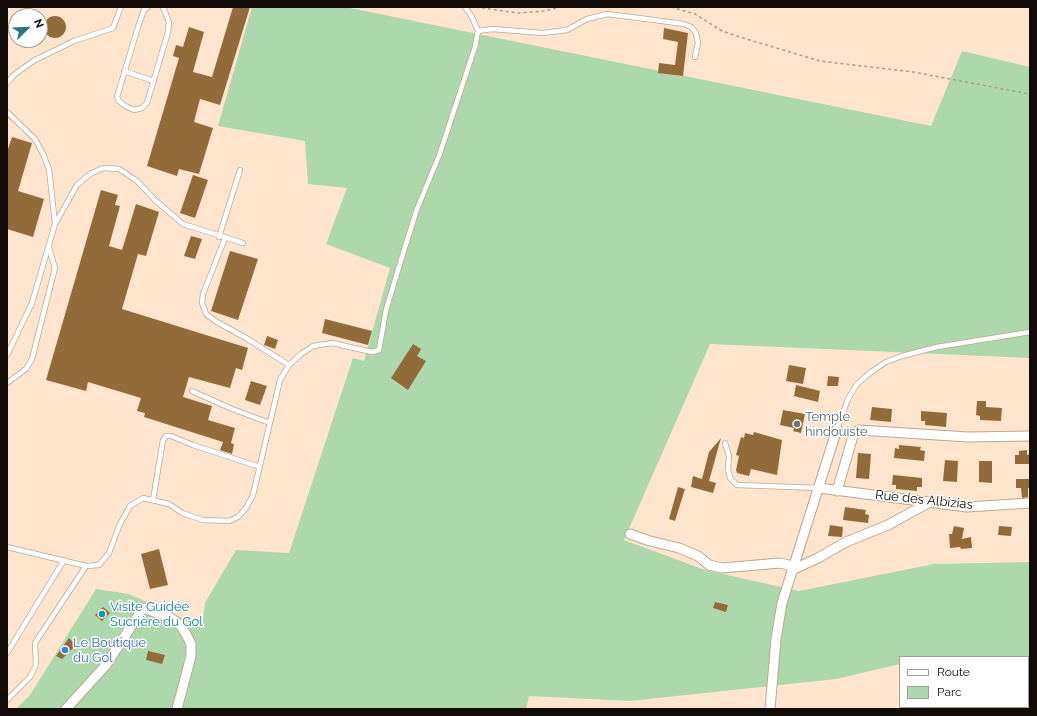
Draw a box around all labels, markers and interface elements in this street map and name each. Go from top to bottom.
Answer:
north arrow [8,8,48,48]
text: N [31,17,46,30]
place label: Temple hindouiste [805,409,868,440]
marker: Temple hindouiste [792,419,802,429]
street label: Rue des Albizias [874,487,974,513]
place label: Visite Guidée Sucrière du Gol [110,599,203,630]
marker: Visite Guidée Sucrière du Gol [97,609,107,619]
place label: Le Boutique du Gol [73,635,146,666]
marker: Le Boutique du Gol [60,645,70,655]
legend [899,656,1029,708]
text: Route [937,665,970,679]
text: Parc [937,685,962,699]

